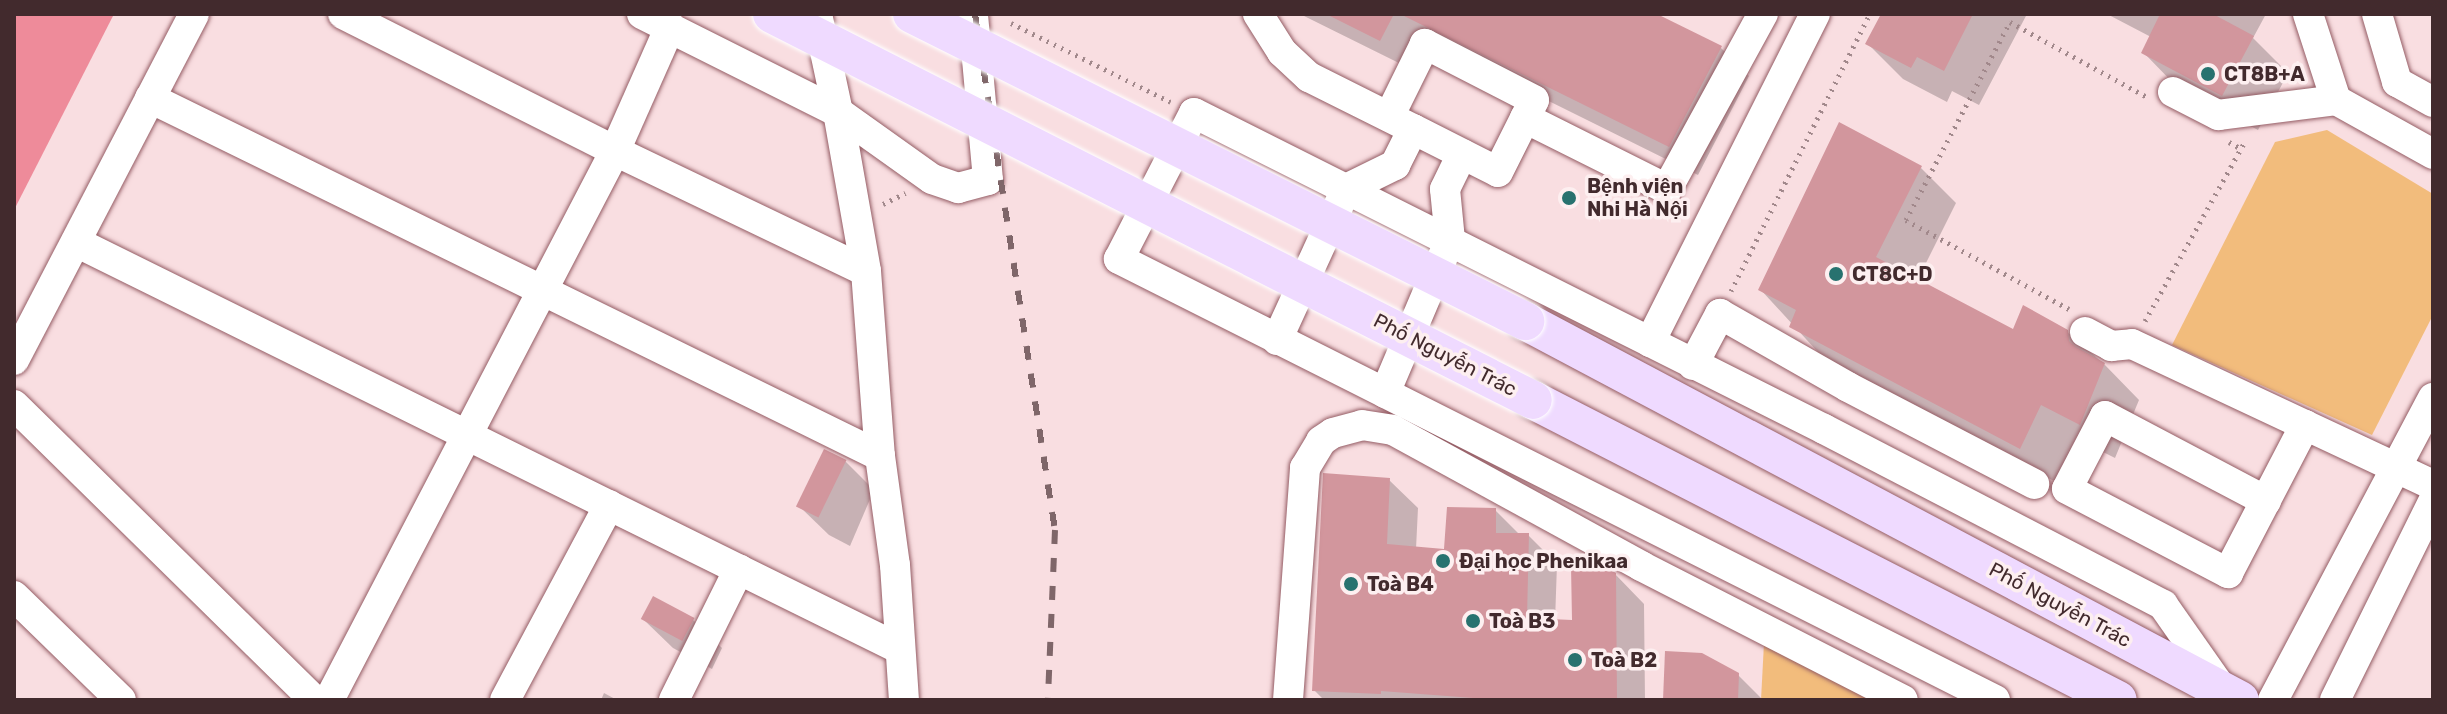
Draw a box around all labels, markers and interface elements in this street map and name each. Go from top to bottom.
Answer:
place label: CT8B+A [2224,62,2305,86]
marker: CT8B+A [2199,65,2217,83]
place label: Bệnh viện Nhi Hà Nội [1587,174,1688,221]
marker: Bệnh viện Nhi Hà Nội [1558,187,1580,209]
place label: CT8C+D [1852,262,1933,286]
marker: CT8C+D [1827,265,1845,283]
street label: Phố Nguyễn Trác [1369,309,1521,401]
place label: Đại học Phenikaa [1459,549,1628,573]
marker: Đại học Phenikaa [1434,552,1452,570]
street label: Phố Nguyễn Trác [1985,557,2135,653]
place label: Toà B4 [1367,572,1434,596]
marker: Toà B4 [1342,575,1360,593]
place label: Toà B3 [1489,609,1555,633]
marker: Toà B3 [1464,612,1482,630]
place label: Toà B2 [1591,648,1657,672]
marker: Toà B2 [1566,651,1584,669]

